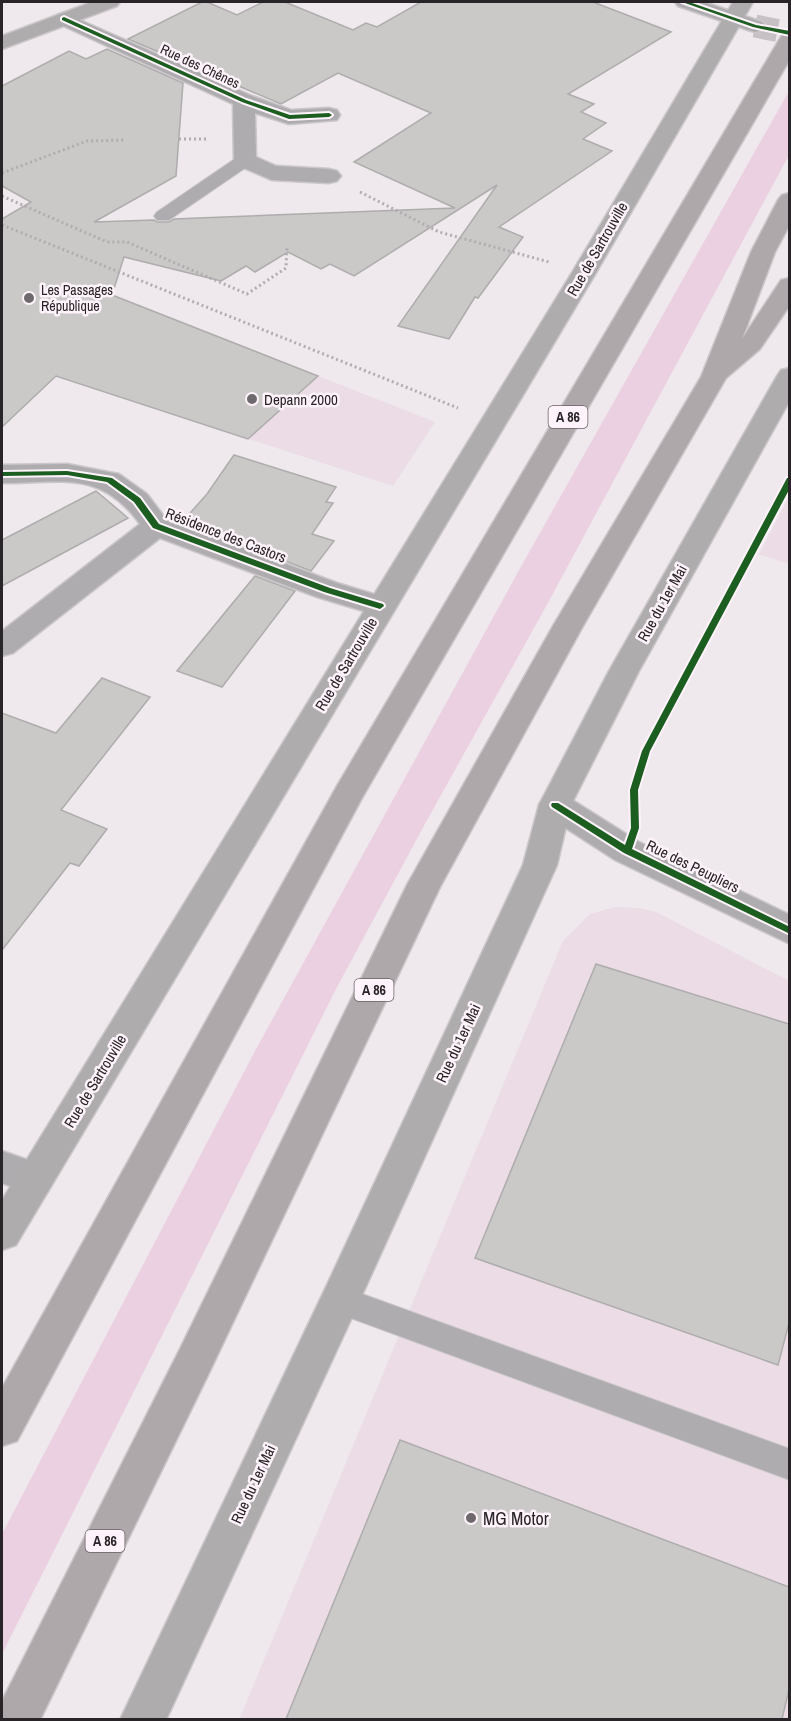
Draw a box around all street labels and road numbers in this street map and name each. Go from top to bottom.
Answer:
street label: Rue des Chênes [157,40,243,92]
street label: Rue de Sartrouville [562,198,632,300]
road number: A 86 [548,406,588,428]
street label: Résidence des Castors [163,502,289,568]
street label: Rue du 1er Mai [632,561,692,645]
street label: Rue de Sartrouville [310,613,382,715]
street label: Rue des Peupliers [643,834,743,898]
road number: A 86 [354,979,394,1001]
street label: Rue du 1er Mai [431,1000,485,1086]
street label: Rue de Sartrouville [59,1030,131,1132]
street label: Rue du 1er Mai [226,1441,280,1527]
road number: A 86 [86,1530,124,1552]

